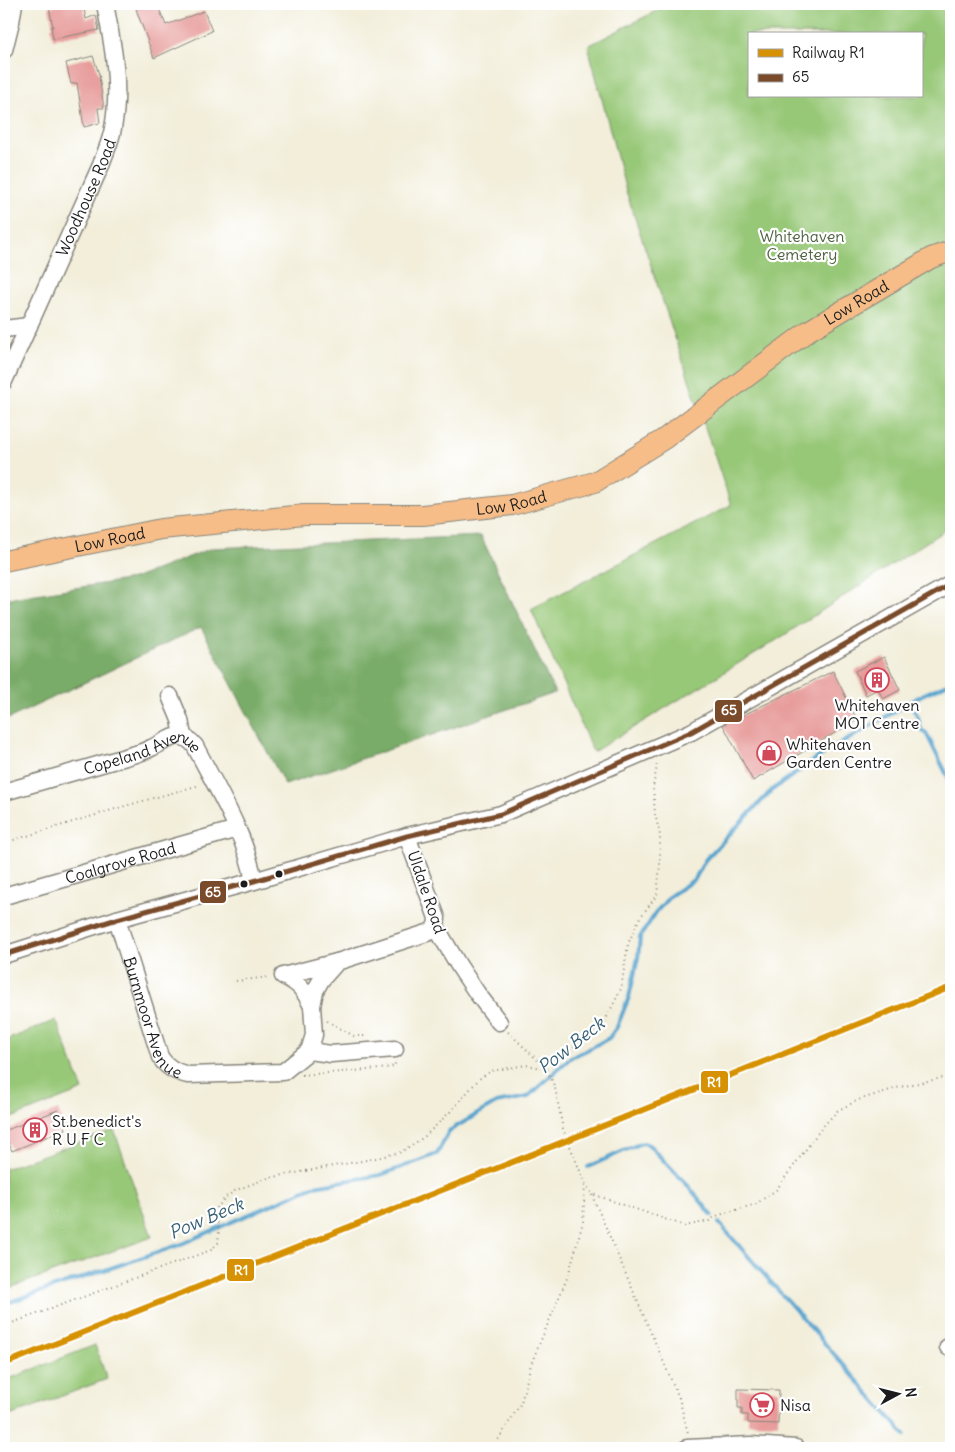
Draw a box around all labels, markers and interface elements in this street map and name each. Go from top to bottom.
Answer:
legend [748,32,922,98]
text: Railway R1 [792,43,865,62]
text: 65 [792,67,809,86]
street label: Woodhouse Road [51,136,120,259]
park label: Whitehaven Cemetery [759,226,845,264]
street label: Low Road [820,276,892,329]
street label: Low Road [475,486,549,519]
street label: Low Road [73,522,147,556]
building icon: Whitehaven MOT Centre [864,667,890,693]
place label: Whitehaven MOT Centre [834,695,920,733]
line badge: 65 [714,699,743,723]
text: 65 [721,701,737,719]
street label: Copeland Avenue [81,726,206,779]
place label: Whitehaven Garden Centre [786,734,892,772]
shop icon: Whitehaven Garden Centre [756,740,782,766]
street label: Coalgrove Road [63,837,178,888]
street label: Uldale Road [403,848,451,936]
unlabelled marker [274,869,284,879]
unlabelled marker [239,879,249,889]
line badge: 65 [199,880,227,904]
text: 65 [205,883,221,901]
street label: Burnmoor Avenue [119,954,185,1082]
water label: Pow Beck [533,1011,611,1078]
line badge: R1 [700,1070,729,1094]
text: R1 [707,1073,721,1091]
place label: St.benedict's R U F C [52,1111,142,1149]
building icon: St.benedict's R U F C [22,1117,48,1143]
water label: Pow Beck [165,1191,248,1244]
line badge: R1 [226,1258,255,1282]
text: R1 [234,1261,248,1279]
north arrow [872,1370,922,1420]
text: N [901,1387,920,1398]
supermarket icon: Nisa [749,1392,775,1418]
place label: Nisa [780,1395,811,1415]

